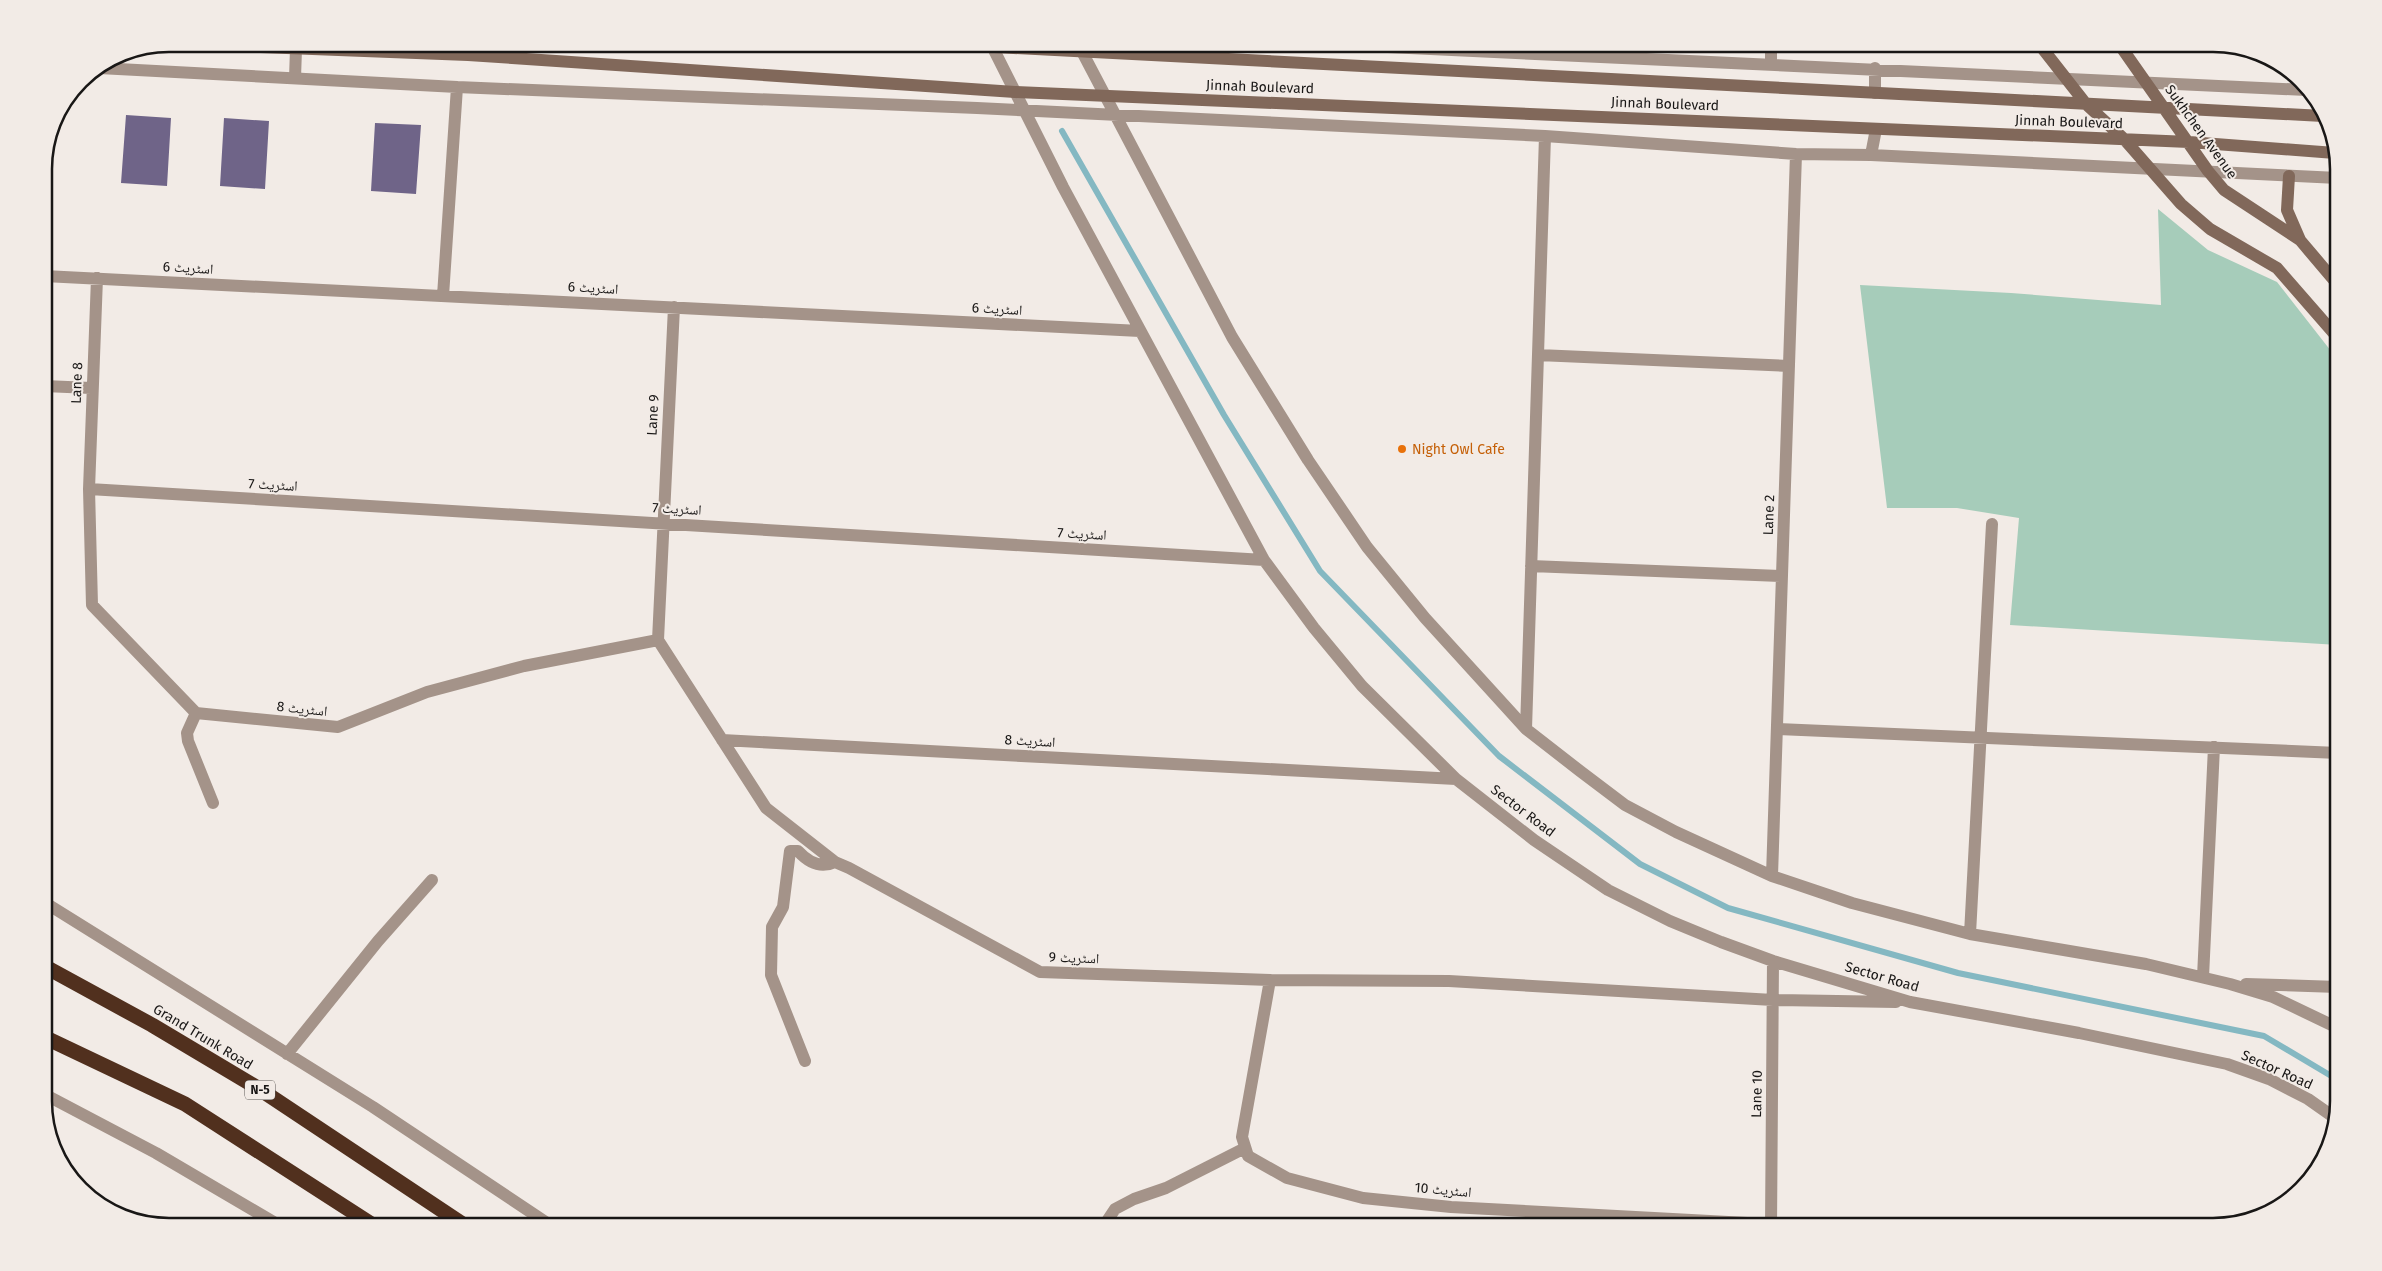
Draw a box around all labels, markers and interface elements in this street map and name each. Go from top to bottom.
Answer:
street label: Jinnah Boulevard [1206,77,1314,97]
street label: Sukhchen Avenue [2161,82,2241,182]
street label: Jinnah Boulevard [1611,94,1719,114]
street label: Jinnah Boulevard [2015,112,2123,132]
street label: اسٹریٹ 6 [162,258,214,278]
street label: اسٹریٹ 6 [567,278,619,298]
street label: اسٹریٹ 6 [971,299,1023,319]
street label: Lane 8 [68,362,86,404]
street label: Lane 9 [643,394,663,436]
place label: Night Owl Cafe [1412,441,1505,458]
marker: Night Owl Cafe [1396,443,1408,455]
street label: اسٹریٹ 7 [248,475,298,495]
street label: Lane 2 [1760,494,1778,536]
street label: اسٹریٹ 7 [652,499,702,519]
street label: اسٹریٹ 7 [1057,524,1107,544]
street label: اسٹریٹ 8 [276,698,328,720]
street label: اسٹریٹ 8 [1004,731,1056,751]
street label: Sector Road [1487,781,1559,841]
street label: اسٹریٹ 9 [1048,949,1100,967]
street label: Sector Road [1843,958,1921,996]
street label: Grand Trunk Road [150,1001,256,1073]
street label: Sector Road [2239,1047,2315,1093]
street label: Lane 10 [1748,1070,1766,1118]
road number: N-5 [245,1080,275,1100]
street label: اسٹریٹ 10 [1414,1179,1472,1201]

